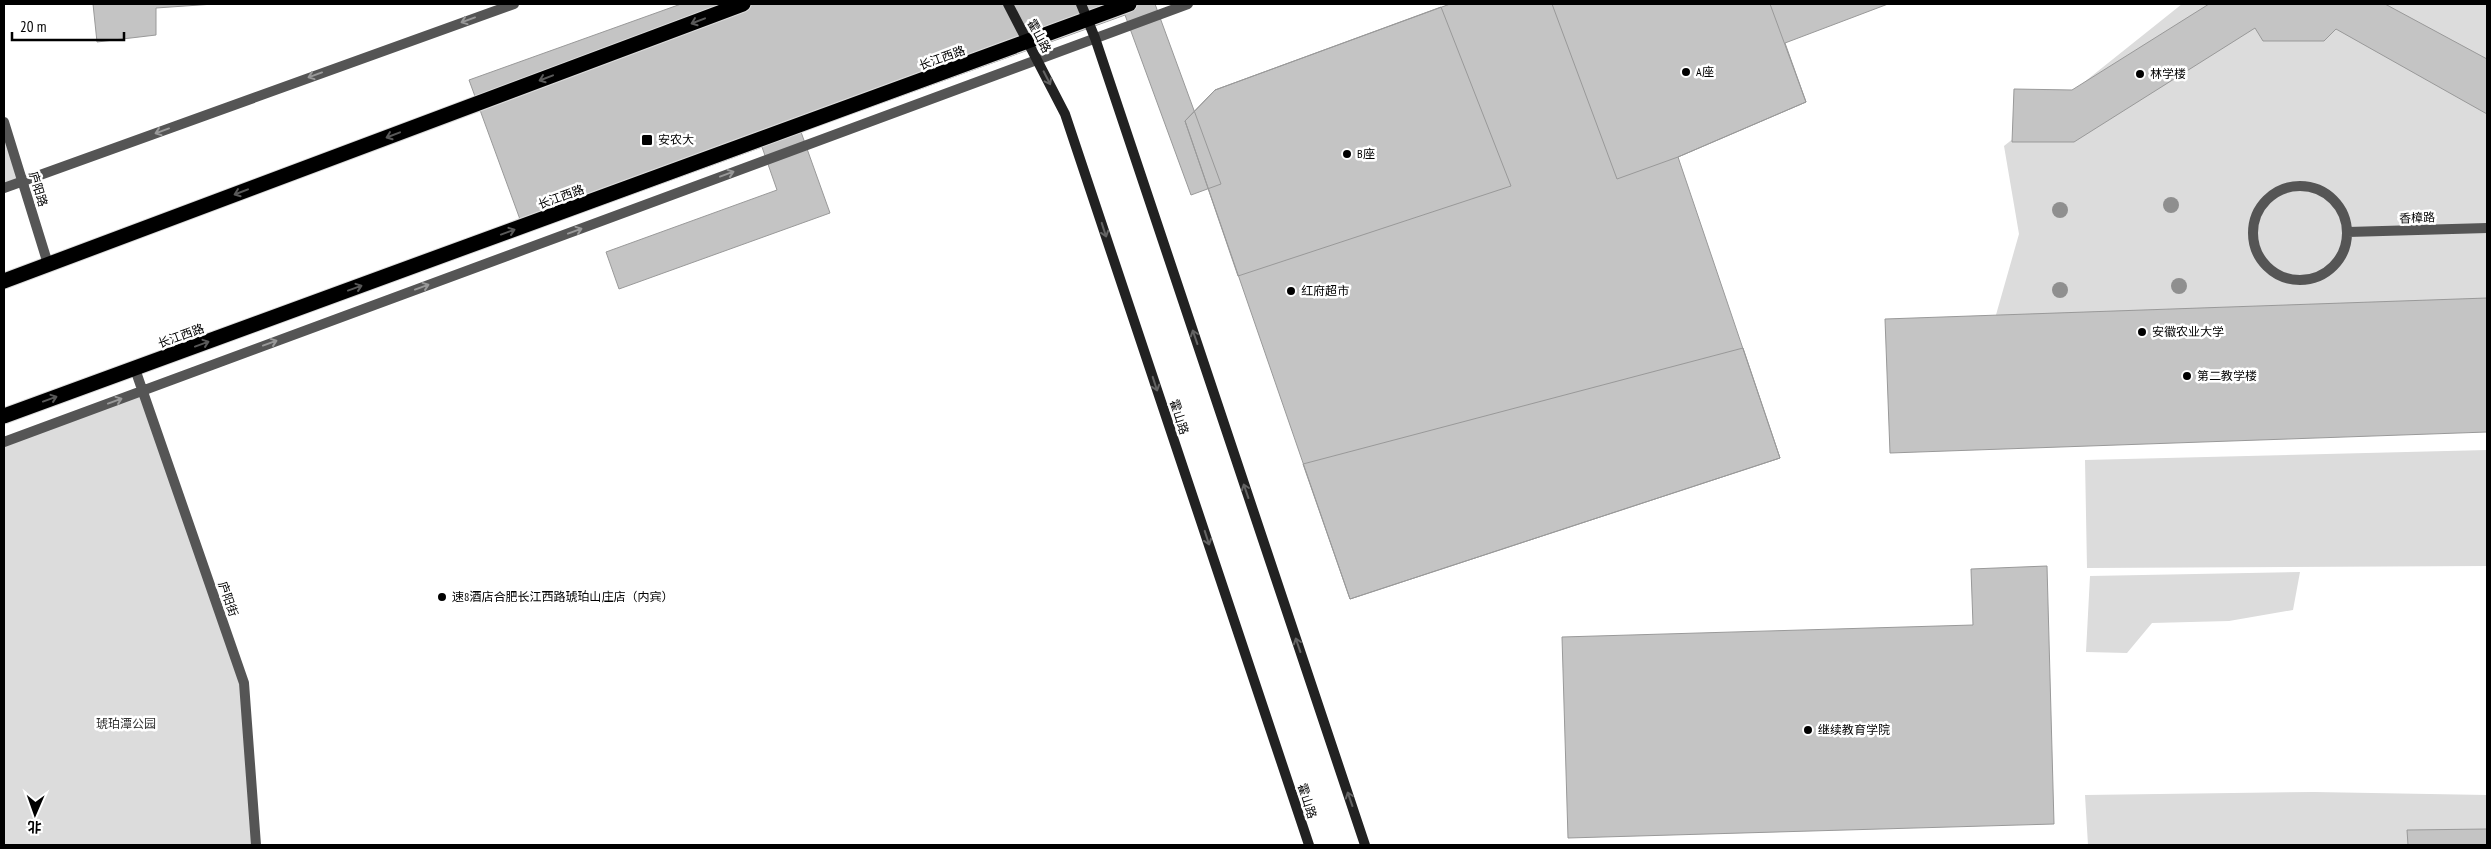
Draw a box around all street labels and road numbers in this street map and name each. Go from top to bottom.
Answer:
street label: 霍山路 [1024,16,1055,55]
street label: 长江西路 [917,42,967,73]
street label: 庐阳路 [26,169,51,208]
street label: 长江西路 [536,181,586,212]
street label: 香樟路 [2399,209,2435,226]
street label: 长江西路 [156,320,206,351]
street label: 霍山路 [1167,397,1192,436]
street label: 庐阳街 [216,579,241,618]
street label: 霍山路 [1295,781,1320,820]

